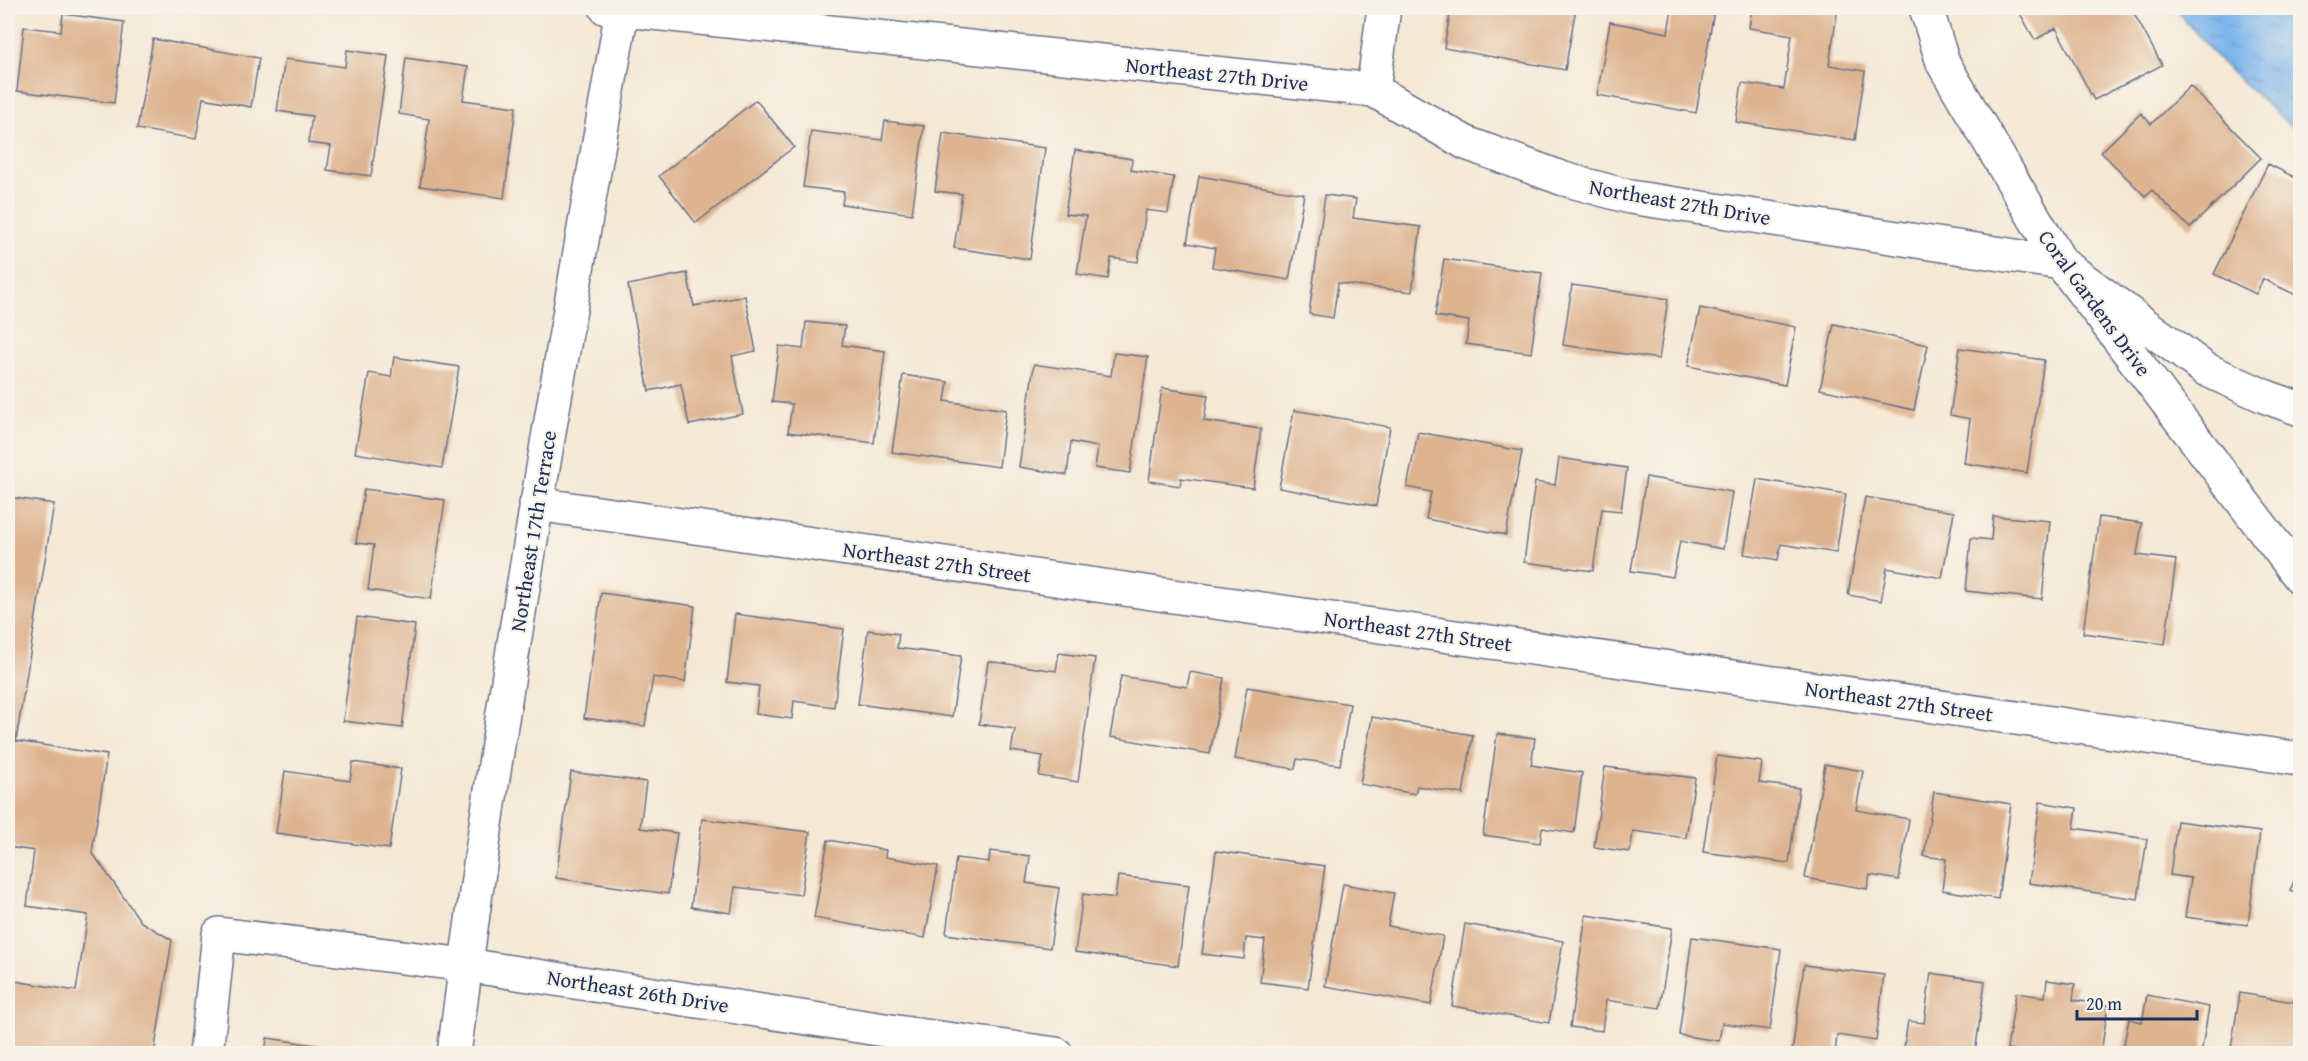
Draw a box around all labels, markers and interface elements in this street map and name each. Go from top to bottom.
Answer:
street label: Northeast 27th Drive [1124,49,1310,99]
street label: Northeast 27th Drive [1587,171,1773,233]
street label: Coral Gardens Drive [2031,223,2159,383]
street label: Northeast 17th Terrace [502,428,564,634]
street label: Northeast 27th Street [841,533,1034,591]
street label: Northeast 27th Street [1322,602,1515,660]
street label: Northeast 27th Street [1803,672,1996,730]
street label: Northeast 26th Drive [545,961,731,1021]
scale bar [2077,983,2197,1021]
text: 20 m [2086,990,2122,1017]

